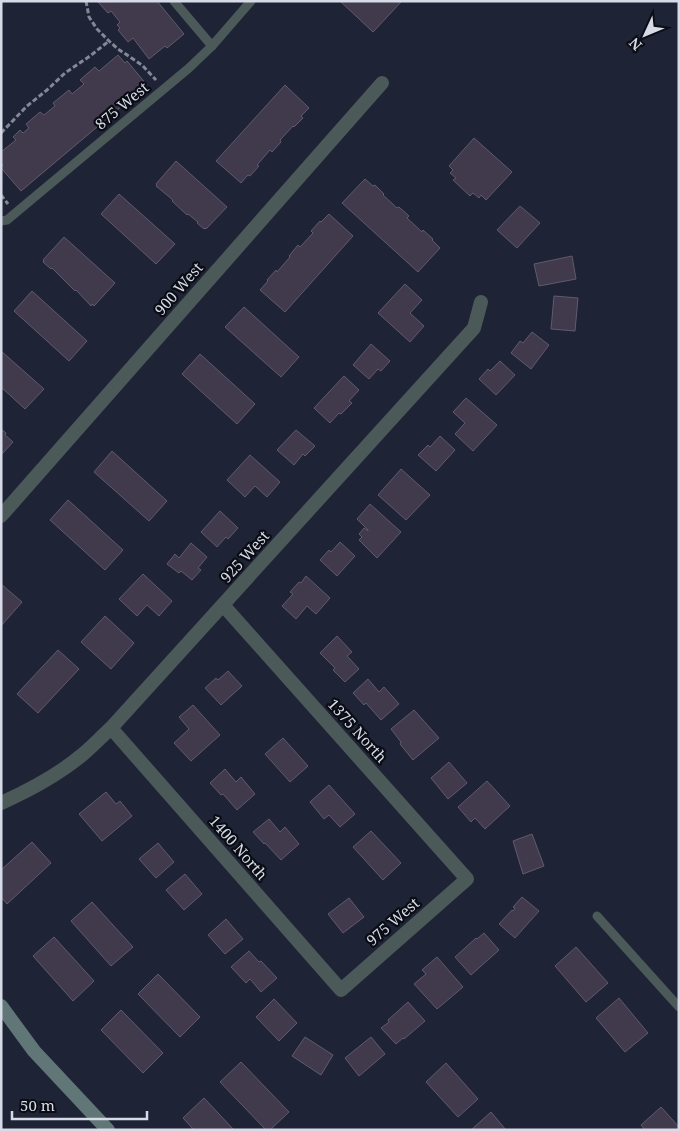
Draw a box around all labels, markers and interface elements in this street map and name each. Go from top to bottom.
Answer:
north arrow [620,10,670,60]
text: N [625,34,646,55]
street label: 875 West [90,77,152,133]
street label: 900 West [150,258,207,319]
street label: 925 West [215,526,273,587]
street label: 1375 North [324,694,392,767]
street label: 1400 North [205,811,273,884]
street label: 975 West [362,893,423,950]
scale bar [12,1088,148,1120]
text: 50 m [20,1095,55,1115]

